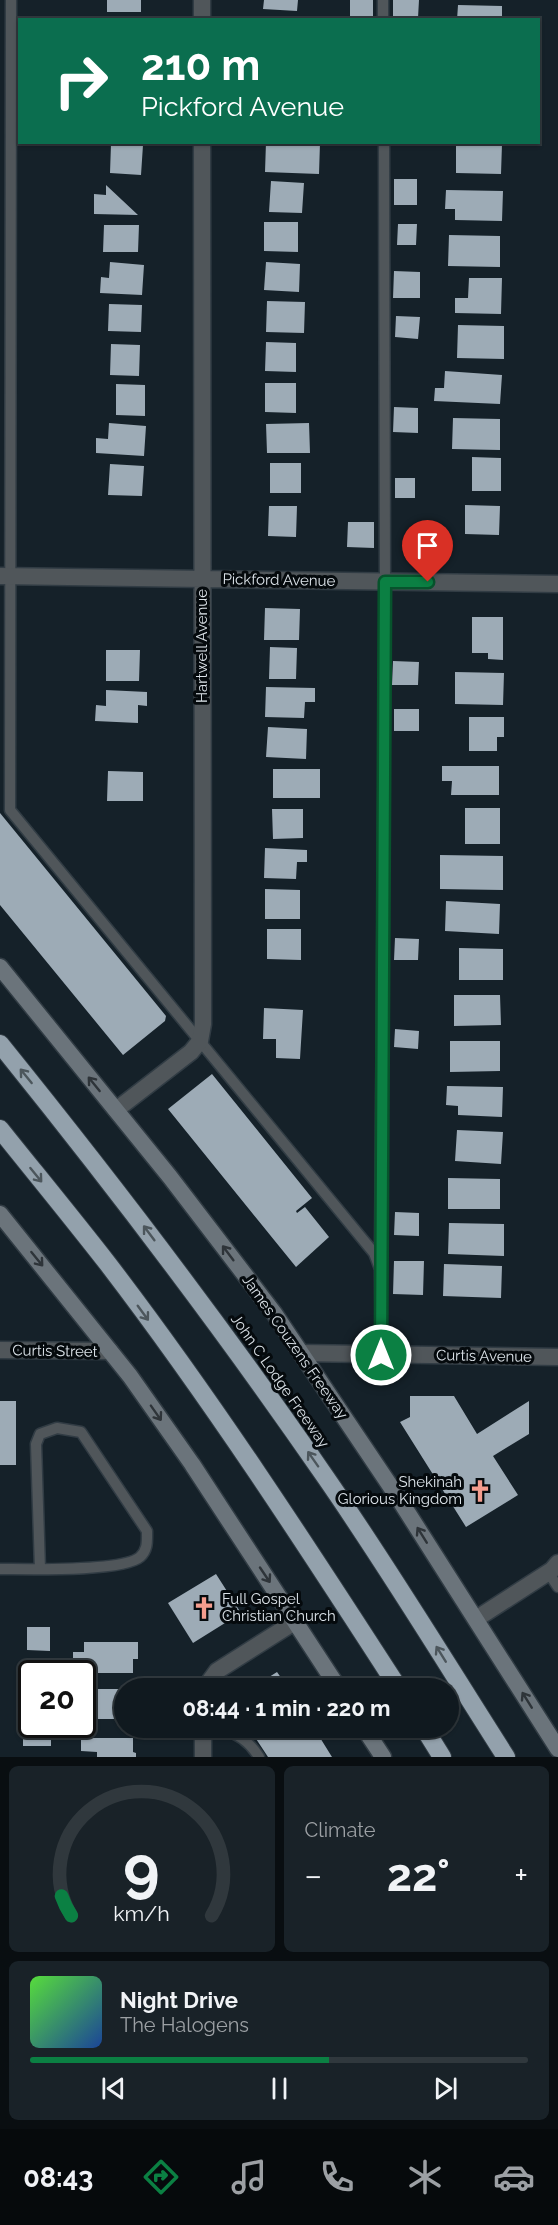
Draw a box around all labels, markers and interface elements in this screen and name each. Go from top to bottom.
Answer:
text: 210 m [141,41,260,90]
icon: right [42,42,120,120]
text: Pickford Avenue [141,91,344,122]
pin [402,520,453,582]
icon: arrive [411,529,444,562]
street label: Pickford Avenue [222,570,336,590]
street label: Hartwell Avenue [193,589,211,703]
one-way arrow [19,1068,32,1084]
one-way arrow [88,1076,101,1092]
one-way arrow [30,1166,43,1182]
one-way arrow [143,1225,155,1241]
one-way arrow [222,1246,235,1262]
one-way arrow [30,1251,43,1267]
street label: James Couzens Freeway [238,1272,352,1422]
one-way arrow [137,1304,149,1320]
street label: John C Lodge Freeway [227,1311,333,1451]
position arrow [349,1323,413,1387]
street label: Curtis Street [12,1341,98,1361]
street label: Curtis Avenue [436,1346,532,1366]
one-way arrow [150,1405,162,1421]
one-way arrow [307,1451,319,1467]
place label: Shekinah Glorious Kingdom [338,1473,462,1508]
church icon: Shekinah Glorious Kingdom [467,1478,493,1504]
one-way arrow [416,1527,428,1544]
one-way arrow [260,1566,272,1583]
place label: Full Gospel Christian Church [222,1590,336,1625]
church icon: Full Gospel Christian Church [191,1595,217,1621]
one-way arrow [435,1646,447,1663]
speed limit sign: 20 [18,1660,96,1738]
one-way arrow [520,1691,533,1708]
text: 08:44 · 1 min · 220 m [183,1695,391,1721]
text: Climate [305,1818,376,1842]
text: 9 [123,1831,160,1905]
text: 22° [387,1849,450,1902]
text: − [305,1856,322,1895]
text: + [514,1856,528,1895]
text: km/h [113,1901,170,1926]
text: Night Drive [120,1987,238,2013]
text: The Halogens [120,2013,249,2037]
icon: previous [97,2072,130,2105]
icon: pause [263,2072,296,2105]
icon: next [429,2072,462,2105]
icon: directions [140,2156,182,2198]
icon: music [228,2156,270,2198]
icon: phone [316,2156,358,2198]
icon: climate [404,2156,446,2198]
icon: car [493,2156,535,2198]
text: 08:43 [23,2162,93,2193]

